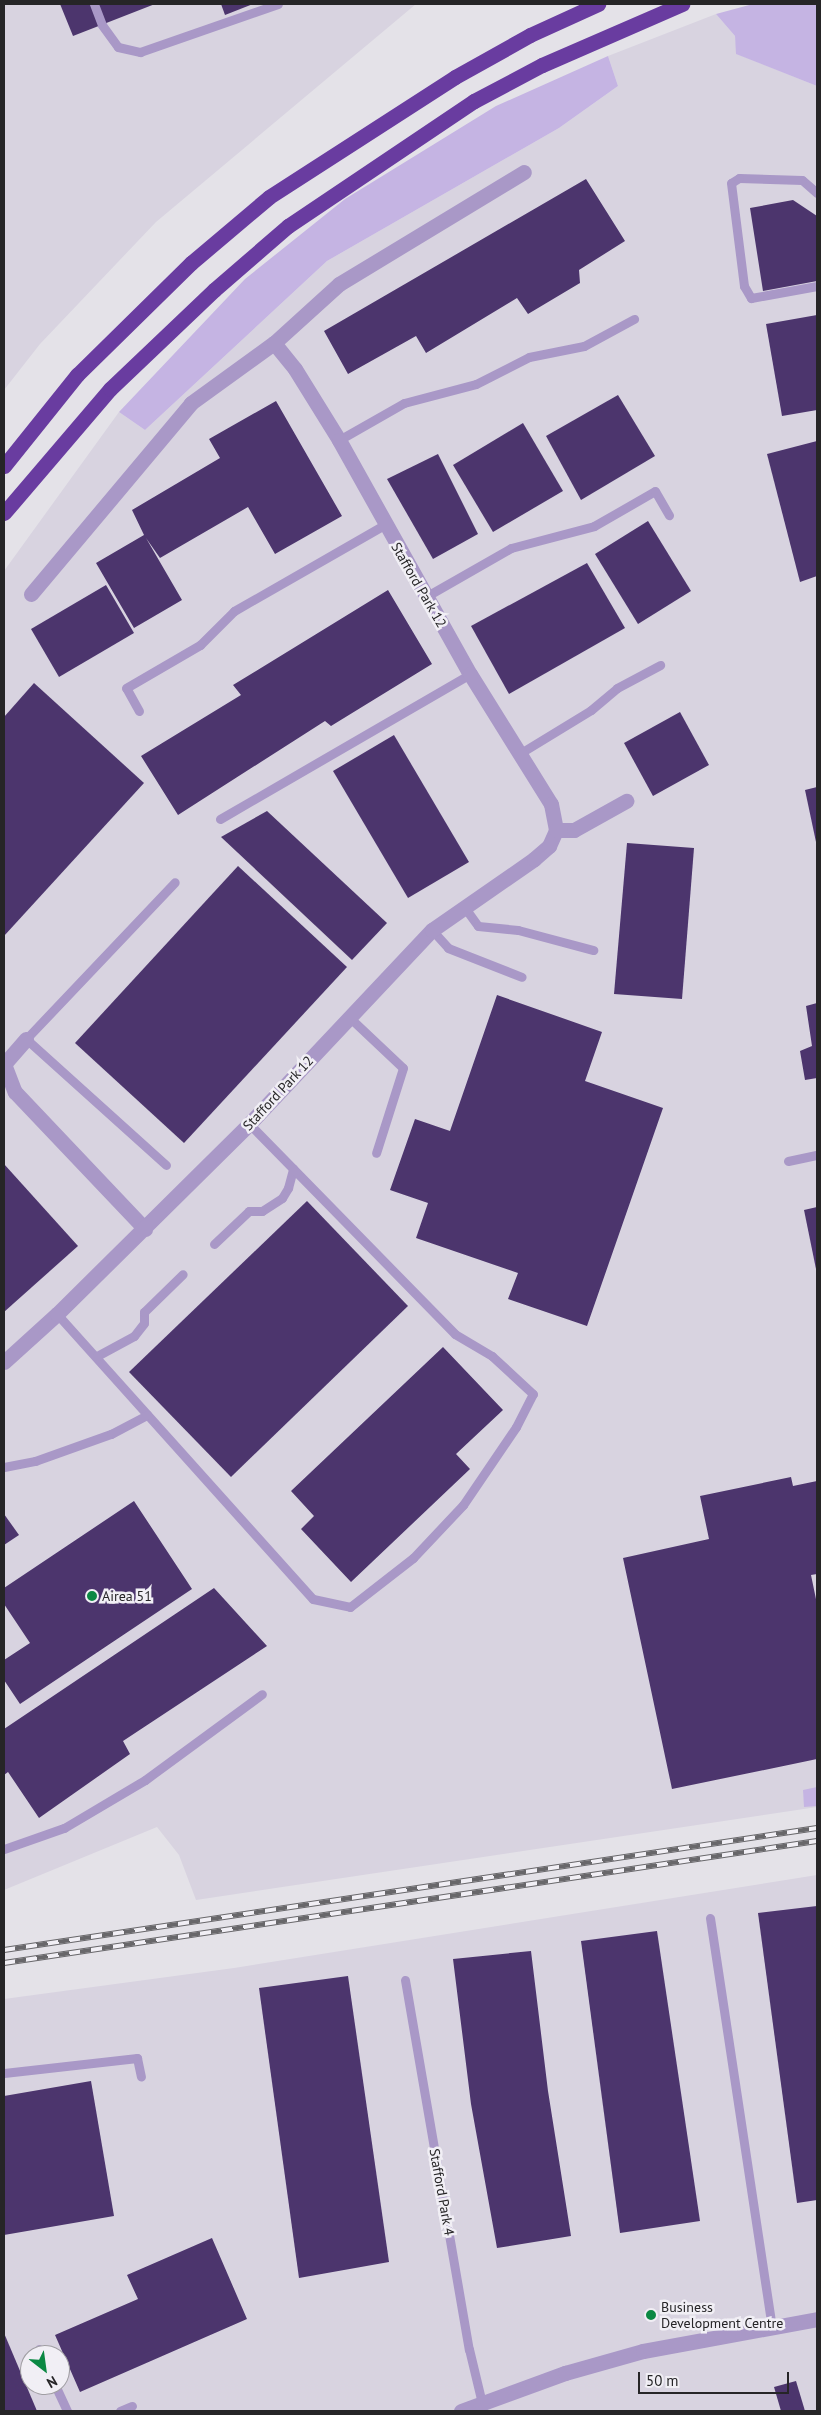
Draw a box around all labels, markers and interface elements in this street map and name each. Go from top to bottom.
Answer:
street label: Stafford Park 12 [388,539,450,631]
street label: Stafford Park 12 [239,1052,317,1134]
place label: Airea 51 [102,1588,152,1604]
marker: Airea 51 [86,1590,98,1602]
street label: Stafford Park 4 [426,2147,458,2237]
place label: Business Development Centre [661,2299,783,2332]
marker: Business Development Centre [645,2309,657,2321]
north arrow [20,2345,70,2395]
scale bar [641,2362,792,2394]
text: 50 m [646,2371,679,2390]
text: N [44,2372,60,2392]

